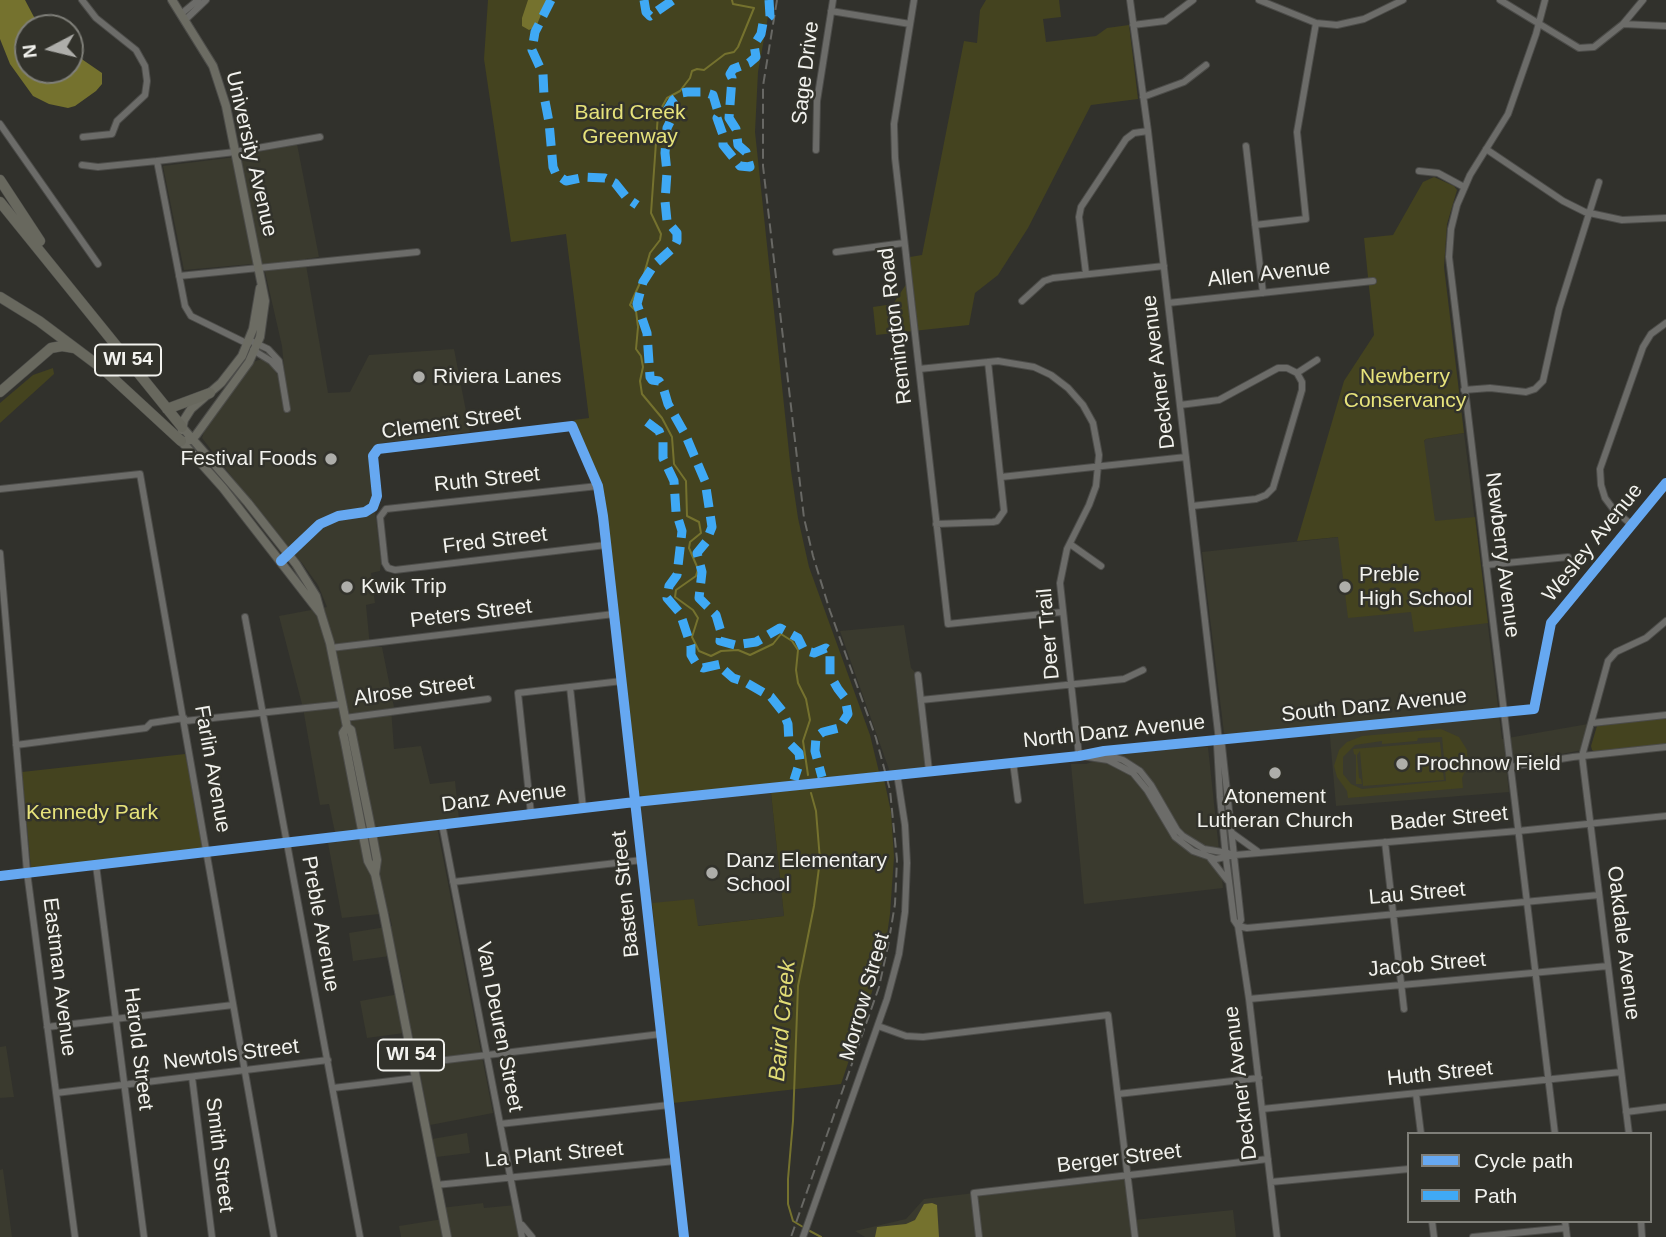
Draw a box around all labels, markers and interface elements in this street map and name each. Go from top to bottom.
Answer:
north arrow [14,14,84,84]
street label: Sage Drive [787,20,825,126]
text: N [18,43,41,59]
street label: University Avenue [220,69,282,239]
park label: Baird Creek Greenway [575,100,685,150]
street label: Remington Road [874,246,918,406]
street label: Allen Avenue [1206,255,1332,293]
street label: Deckner Avenue [1137,294,1181,450]
road number: WI 54 [95,344,161,376]
place label: Riviera Lanes [433,364,561,390]
park label: Newberry Conservancy [1344,364,1466,414]
marker: Riviera Lanes [411,369,427,385]
street label: Clement Street [380,401,522,445]
place label: Festival Foods [180,446,317,472]
marker: Festival Foods [323,451,339,467]
street label: Ruth Street [433,462,541,498]
street label: Newberry Avenue [1479,471,1525,639]
street label: Wesley Avenue [1538,479,1648,607]
street label: Fred Street [441,522,549,560]
place label: Preble High School [1359,562,1472,612]
place label: Kwik Trip [361,574,447,600]
marker: Kwik Trip [339,579,355,595]
marker: Preble High School [1337,579,1353,595]
street label: Deer Trail [1032,587,1066,681]
street label: Peters Street [409,594,533,634]
street label: Alrose Street [352,670,476,712]
street label: South Danz Avenue [1280,684,1468,728]
street label: Farlin Avenue [188,703,236,835]
street label: North Danz Avenue [1022,710,1206,754]
place label: Prochnow Field [1416,751,1561,777]
marker: Prochnow Field [1394,756,1410,772]
marker: Atonement Lutheran Church [1267,765,1283,781]
street label: Danz Avenue [440,778,568,818]
place label: Atonement Lutheran Church [1197,784,1353,834]
park label: Kennedy Park [26,800,158,826]
street label: Bader Street [1389,801,1509,837]
street label: Basten Street [607,829,645,959]
place label: Danz Elementary School [726,848,887,898]
street label: Preble Avenue [296,854,344,994]
marker: Danz Elementary School [704,865,720,881]
street label: Oakdale Avenue [1601,865,1645,1021]
street label: Lau Street [1368,877,1466,911]
street label: Eastman Avenue [37,896,81,1058]
street label: Morrow Street [835,930,895,1064]
street label: Van Deuren Street [470,940,528,1114]
street label: Jacob Street [1367,947,1487,983]
water label: Baird Creek [764,959,802,1083]
street label: Harold Street [118,986,158,1112]
street label: Deckner Avenue [1219,1005,1263,1161]
street label: Newtols Street [162,1034,300,1076]
road number: WI 54 [378,1040,444,1070]
street label: Huth Street [1386,1056,1494,1092]
street label: Smith Street [199,1096,239,1214]
legend [1407,1132,1652,1223]
street label: La Plant Street [484,1136,624,1174]
street label: Berger Street [1055,1139,1183,1179]
text: Cycle path [1474,1149,1573,1172]
text: Path [1474,1184,1517,1207]

